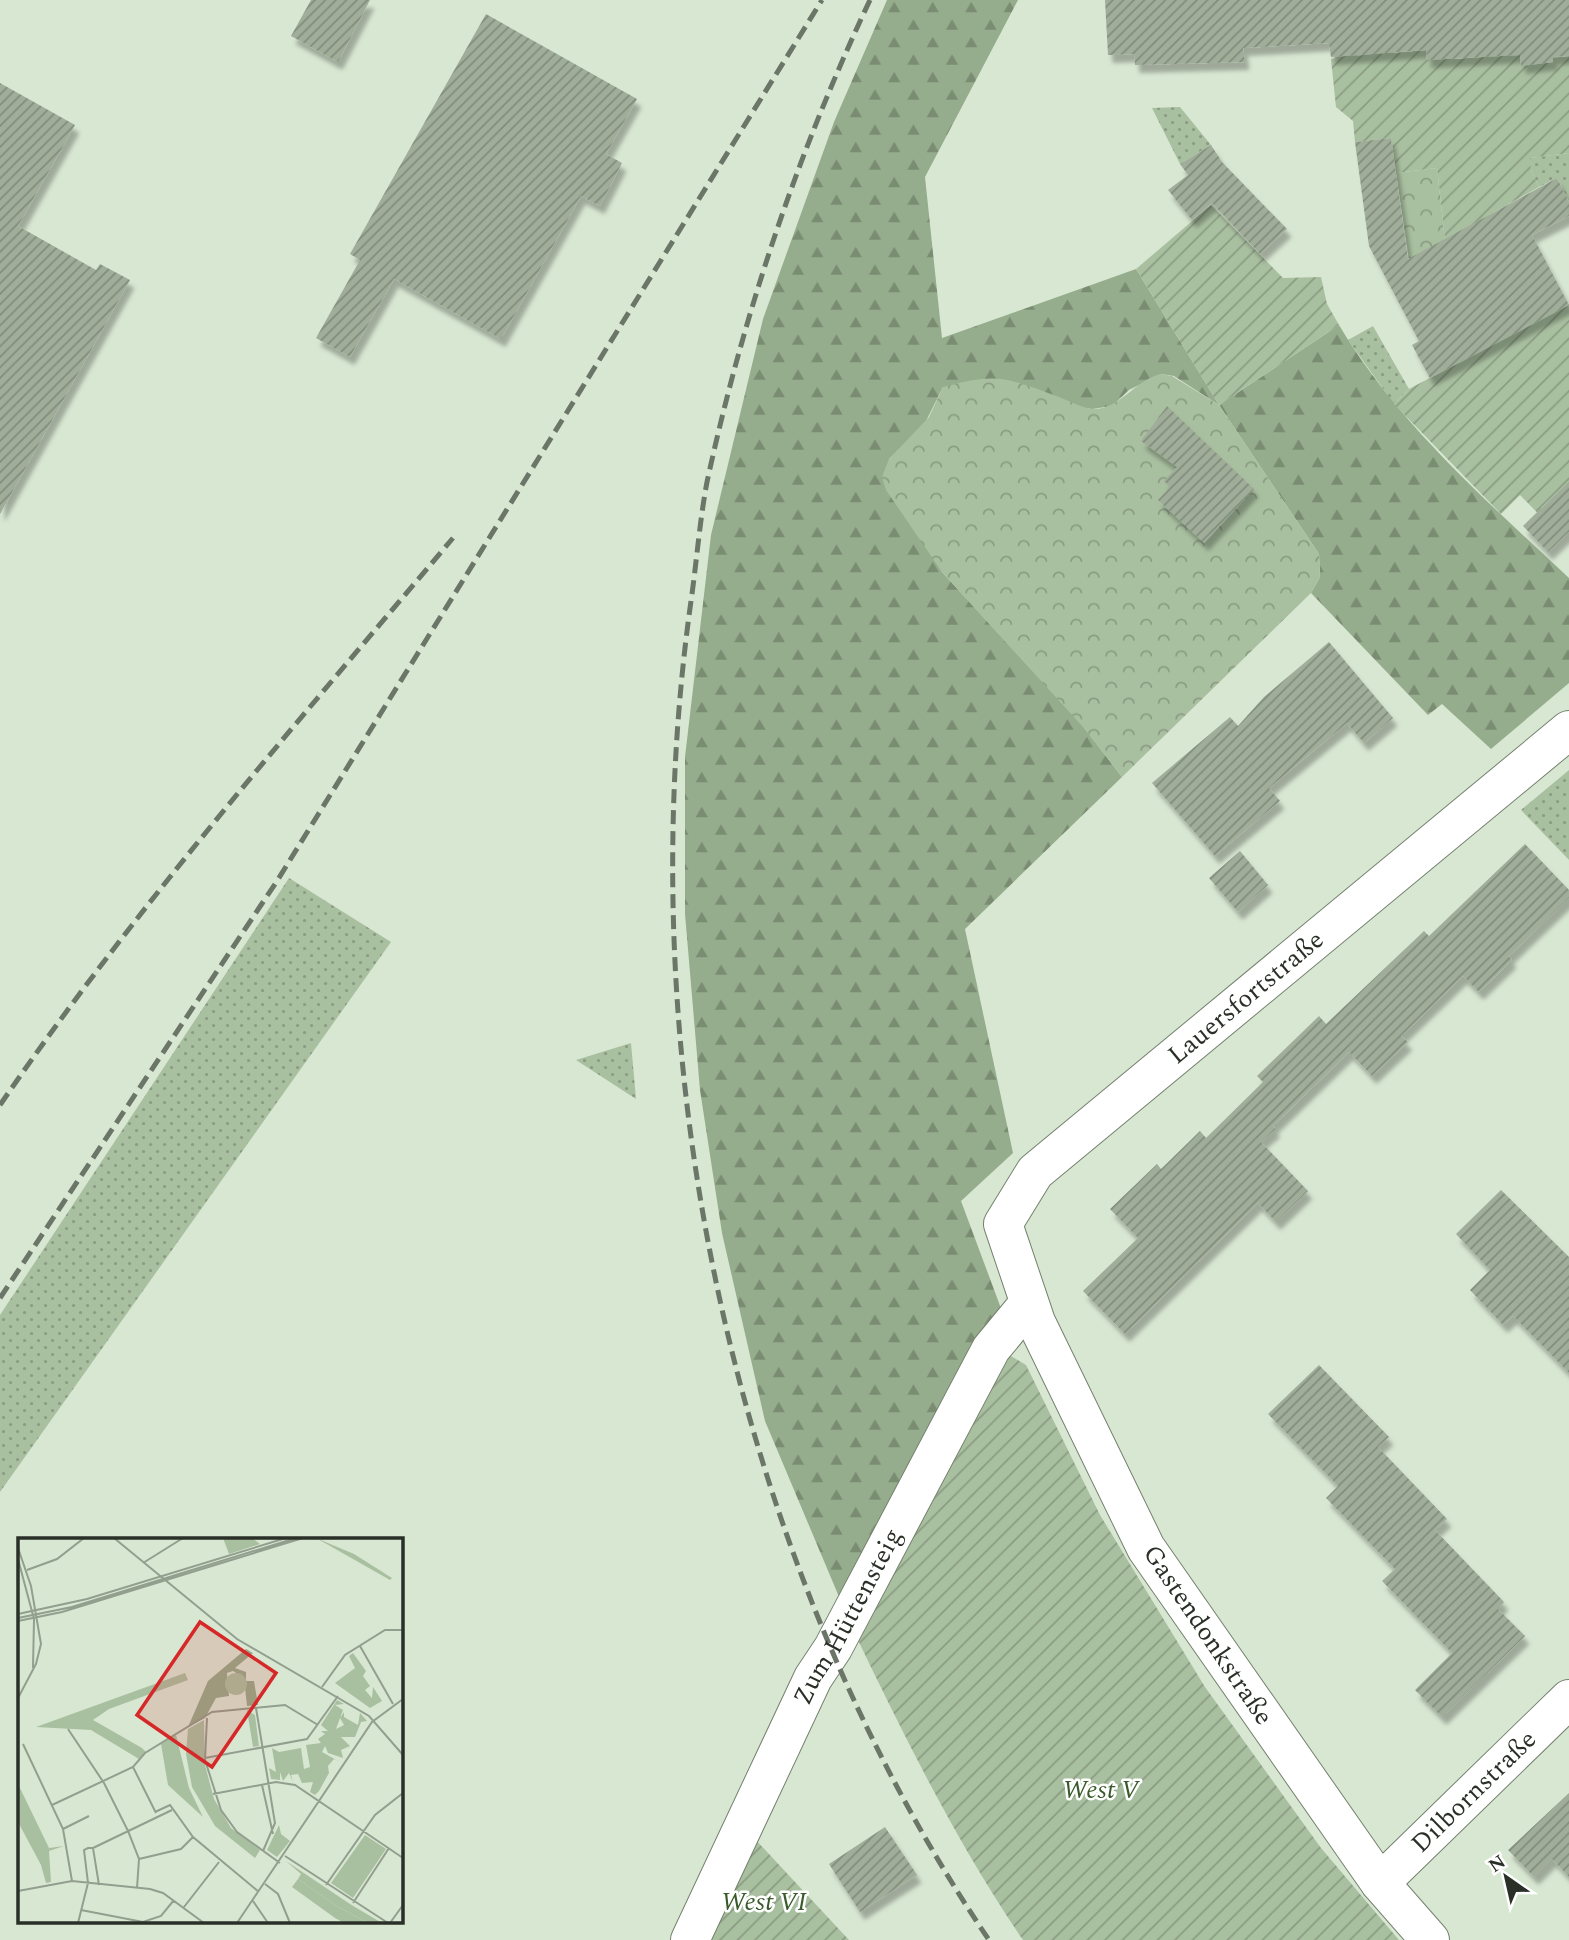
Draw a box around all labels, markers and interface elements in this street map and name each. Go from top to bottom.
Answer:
street label: Lauersfortstraße [1159,921,1333,1074]
street label: Zum Hüttensteig [783,1521,913,1712]
street label: Gastendonkstraße [1133,1537,1283,1733]
inset map [18,1538,402,1923]
street label: Dilbornstraße [1402,1721,1546,1863]
park label: West V [1063,1770,1140,1810]
north arrow [1471,1842,1541,1912]
text: N [1483,1848,1512,1881]
park label: West VI [721,1882,808,1922]

